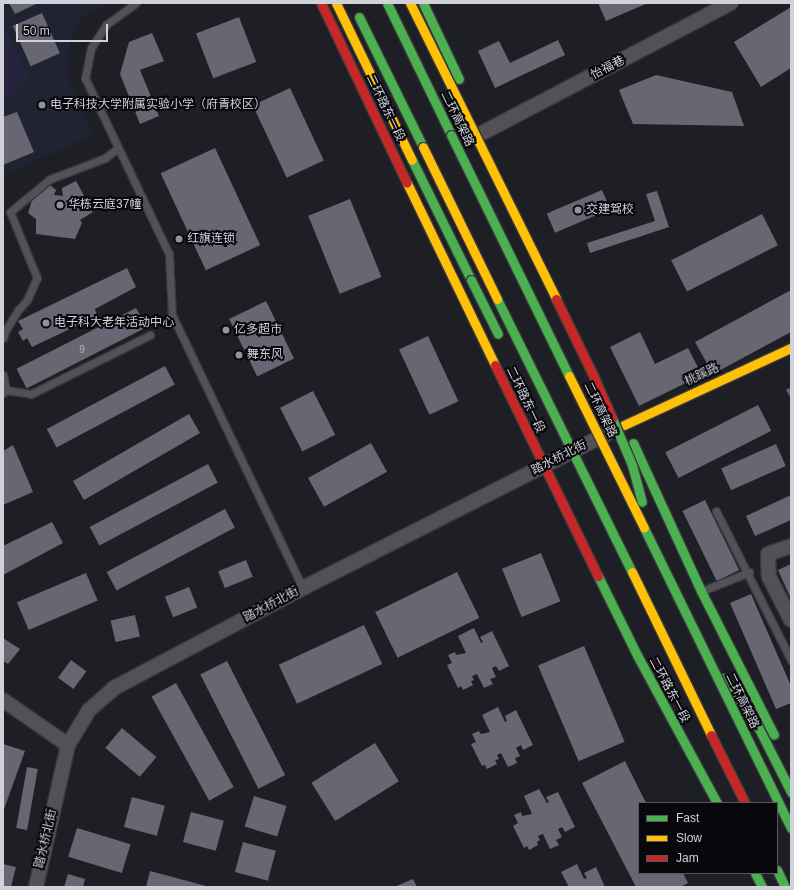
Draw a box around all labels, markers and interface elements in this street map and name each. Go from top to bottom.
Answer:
scale bar [18,16,110,42]
text: 50 m [23,24,50,38]
street label: 怡福巷 [589,53,627,83]
street label: 二环路东一段 [363,72,407,144]
street label: 二环高架路 [437,89,477,149]
place label: 电子科技大学附属实验小学（府青校区） [50,98,266,112]
marker: 电子科技大学附属实验小学（府青校区） [37,100,47,110]
place label: 华栋云庭37幢 [68,198,141,212]
marker: 华栋云庭37幢 [55,200,65,210]
place label: 交建驾校 [586,203,634,217]
marker: 交建驾校 [573,205,583,215]
place label: 红旗连锁 [187,232,235,246]
marker: 红旗连锁 [174,234,184,244]
place label: 电子科大老年活动中心 [54,316,174,330]
marker: 电子科大老年活动中心 [41,318,51,328]
place label: 亿多超市 [234,323,282,337]
marker: 亿多超市 [221,325,231,335]
house number: 9 [79,344,85,356]
place label: 舞东风 [247,348,283,362]
marker: 舞东风 [234,350,244,360]
street label: 桃蹊路 [683,361,721,389]
street label: 二环路东一段 [503,364,547,436]
street label: 二环高架路 [580,380,620,440]
street label: 踏水桥北街 [529,438,589,478]
street label: 踏水桥北街 [241,585,301,625]
street label: 二环路东一段 [646,655,692,725]
street label: 二环高架路 [722,671,762,731]
legend [638,802,778,874]
street label: 踏水桥北街 [32,808,60,870]
text: Fast [676,811,699,825]
text: Slow [676,831,702,845]
text: Jam [676,851,699,865]

